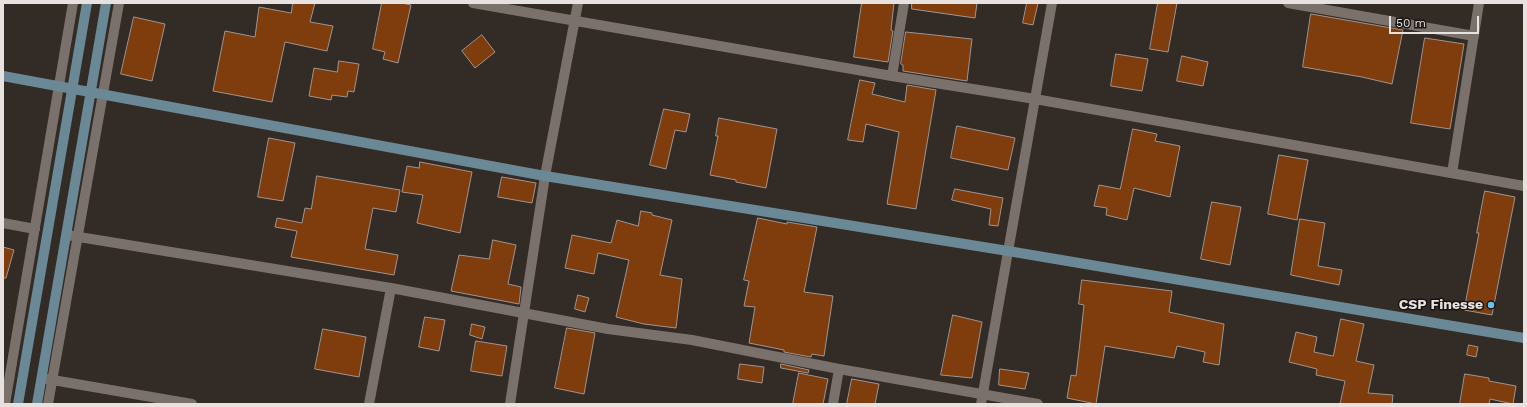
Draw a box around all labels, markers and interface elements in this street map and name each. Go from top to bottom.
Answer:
scale bar [1391,8,1481,34]
text: 50 m [1396,16,1426,30]
place label: CSP Finesse [1399,297,1483,313]
marker: CSP Finesse [1486,300,1496,310]

